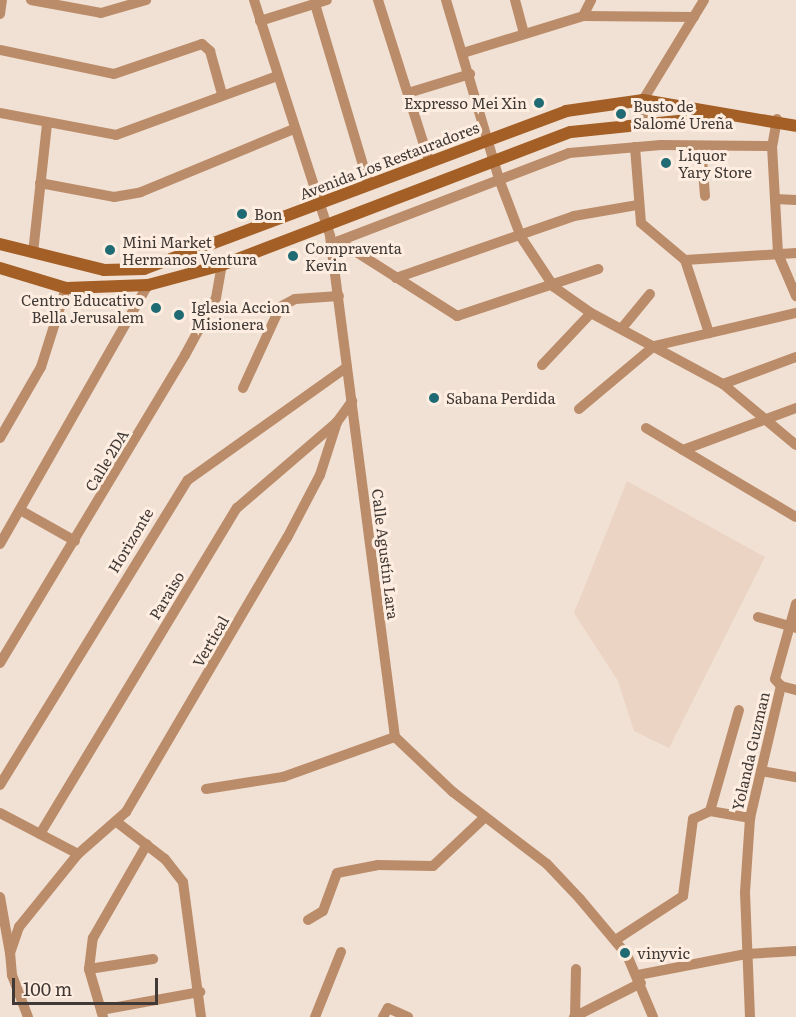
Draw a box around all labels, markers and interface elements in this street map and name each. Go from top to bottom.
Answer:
place label: Expresso Mei Xin [404,94,527,112]
marker: Expresso Mei Xin [532,96,546,110]
place label: Busto de Salomé Ureña [633,96,733,131]
marker: Busto de Salomé Ureña [614,107,628,121]
street label: Avenida Los Restauradores [297,117,481,203]
place label: Liquor Yary Store [678,145,752,180]
marker: Liquor Yary Store [659,156,673,170]
place label: Bon [254,205,282,223]
marker: Bon [235,207,249,221]
place label: Mini Market Hermanos Ventura [122,232,257,267]
place label: Compraventa Kevin [305,238,402,273]
marker: Mini Market Hermanos Ventura [103,243,117,257]
marker: Compraventa Kevin [286,249,300,263]
place label: Centro Educativo Bella Jerusalem [21,290,144,325]
place label: Iglesia Accion Misionera [191,297,290,332]
marker: Centro Educativo Bella Jerusalem [149,301,163,315]
marker: Iglesia Accion Misionera [172,308,186,322]
place label: Sabana Perdida [446,389,556,407]
marker: Sabana Perdida [427,391,441,405]
street label: Calle 2DA [81,426,131,494]
street label: Calle Agustín Lara [369,488,403,620]
street label: Horizonte [104,504,156,576]
street label: Paraiso [145,568,187,622]
street label: Vertical [188,612,232,670]
street label: Yolanda Guzman [728,690,772,812]
place label: vinyvic [637,944,690,962]
marker: vinyvic [618,946,632,960]
scale bar [15,966,160,1004]
text: 100 m [23,975,72,1002]

